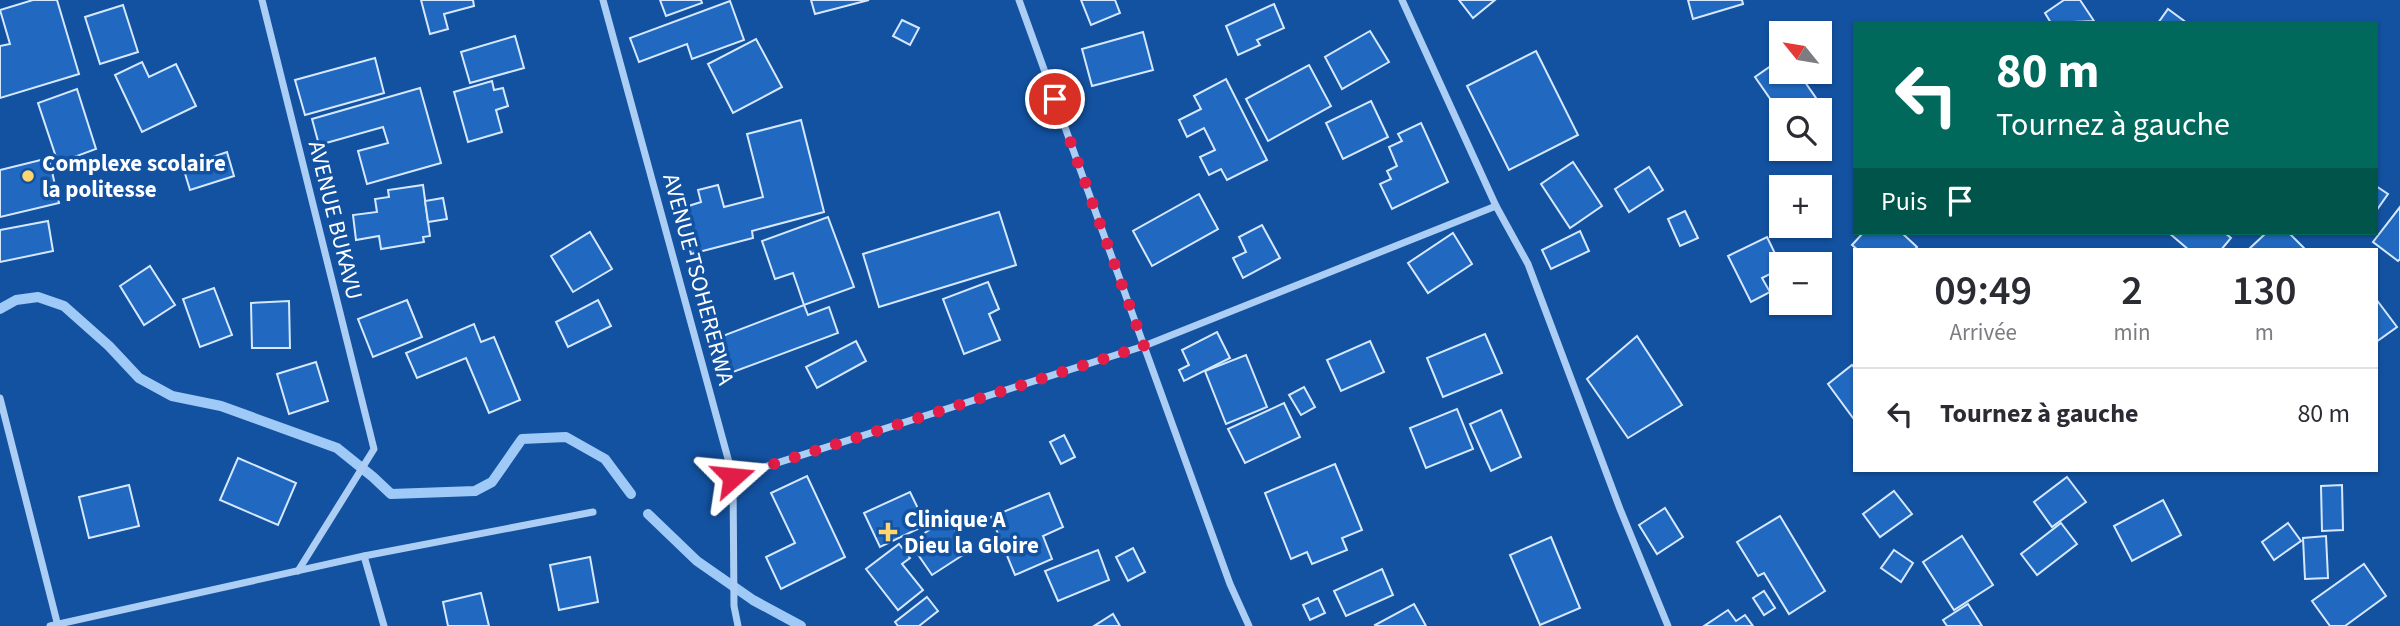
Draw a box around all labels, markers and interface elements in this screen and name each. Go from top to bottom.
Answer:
north arrow [1769,21,1832,84]
map controls [1769,21,1832,315]
text: 80 m [1996,37,2100,107]
icon: left [1881,49,1972,140]
pin [1025,69,1085,129]
icon: arrive [1036,80,1074,118]
button: search [1769,98,1832,161]
text: Tournez à gauche [1996,102,2230,148]
street label: AVENUE BUKAVU [300,137,371,303]
place label: Complexe scolaire la politesse [42,147,226,206]
marker: Complexe scolaire la politesse [20,168,36,184]
street label: AVENUE TSOHERERWA [654,170,743,389]
button: + [1769,175,1832,238]
icon: arrive [1941,182,1979,220]
text: Puis [1881,183,1927,220]
button: − [1769,252,1832,315]
text: 09:49 [1934,261,2032,321]
text: 2 [2121,261,2143,321]
text: 130 [2232,261,2297,321]
text: Arrivée [1949,316,2017,349]
text: min [2113,316,2151,349]
text: m [2255,316,2274,349]
icon: left [1881,395,1919,433]
text: Tournez à gauche [1940,395,2139,432]
text: 80 m [2297,395,2350,432]
position arrow [696,440,770,514]
place label: Clinique A Dieu la Gloire [904,503,1039,562]
marker: Clinique A Dieu la Gloire [878,522,898,542]

